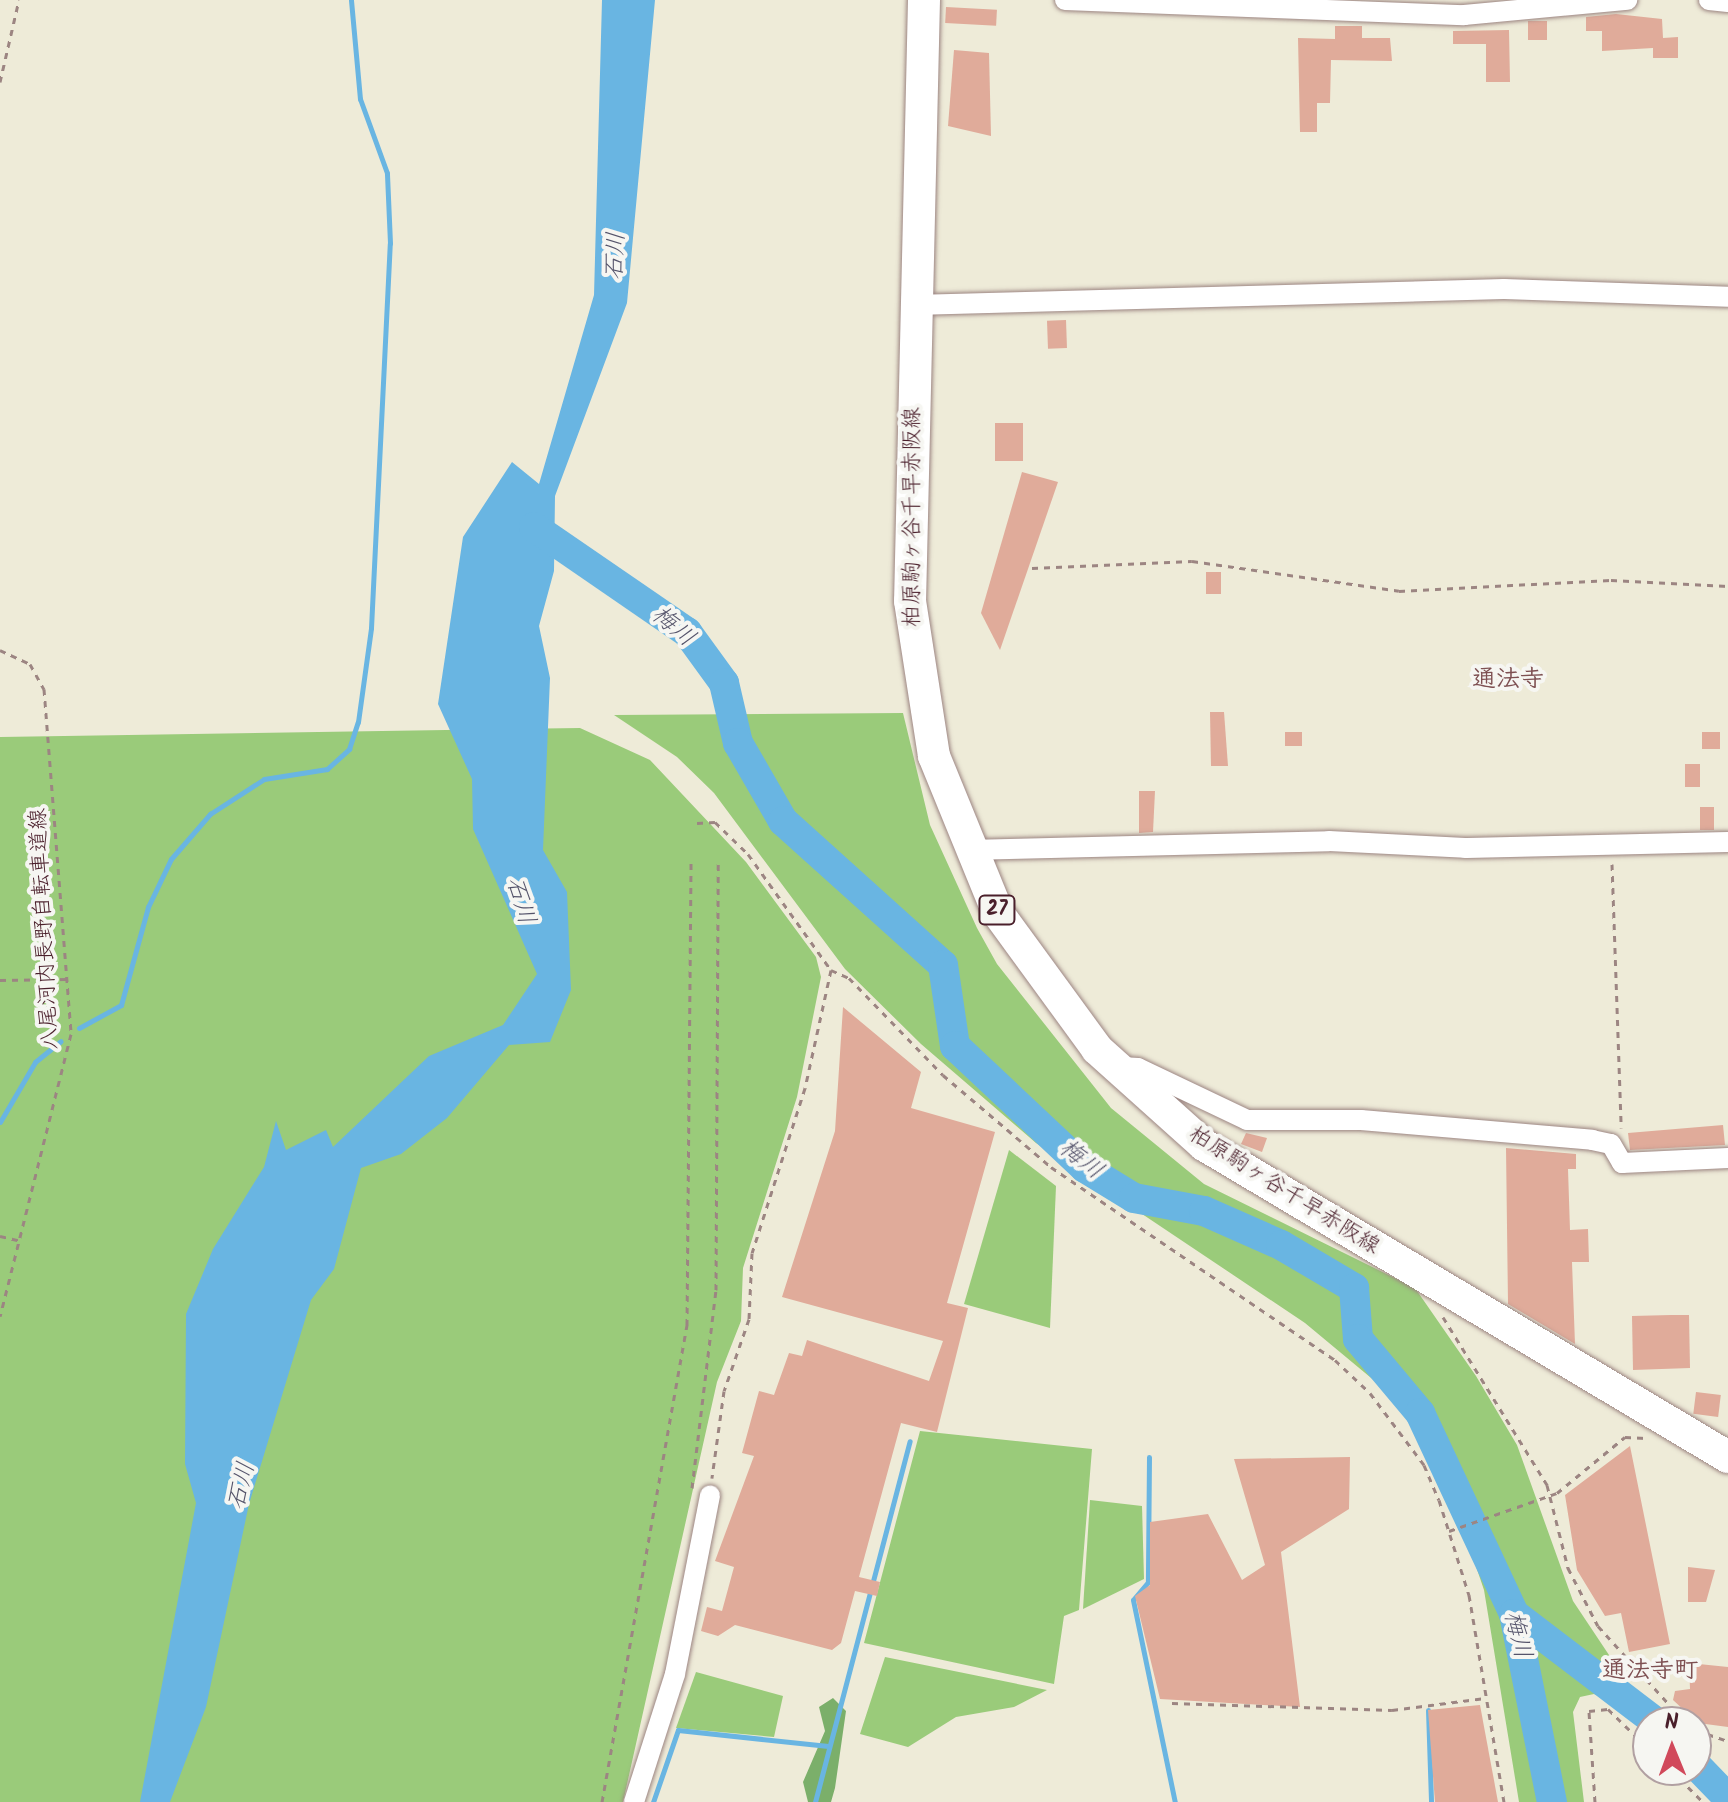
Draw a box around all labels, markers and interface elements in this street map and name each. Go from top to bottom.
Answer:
water label: 石川 [600,231,632,281]
street label: 柏原駒ヶ谷千早赤阪線 [900,407,926,627]
water label: 梅川 [645,601,701,653]
district label: 通法寺 [1472,666,1544,694]
street label: 八尾河内長野自転車道線 [25,807,65,1051]
water label: 石川 [499,874,541,928]
road number: 27 [977,894,1017,926]
street label: 柏原駒ヶ谷千早赤阪線 [1184,1122,1384,1260]
water label: 梅川 [1053,1134,1109,1186]
water label: 石川 [222,1459,262,1513]
water label: 梅川 [1497,1608,1537,1662]
district label: 通法寺町 [1602,1657,1698,1685]
north arrow [1632,1706,1712,1786]
text: N [1664,1706,1679,1741]

